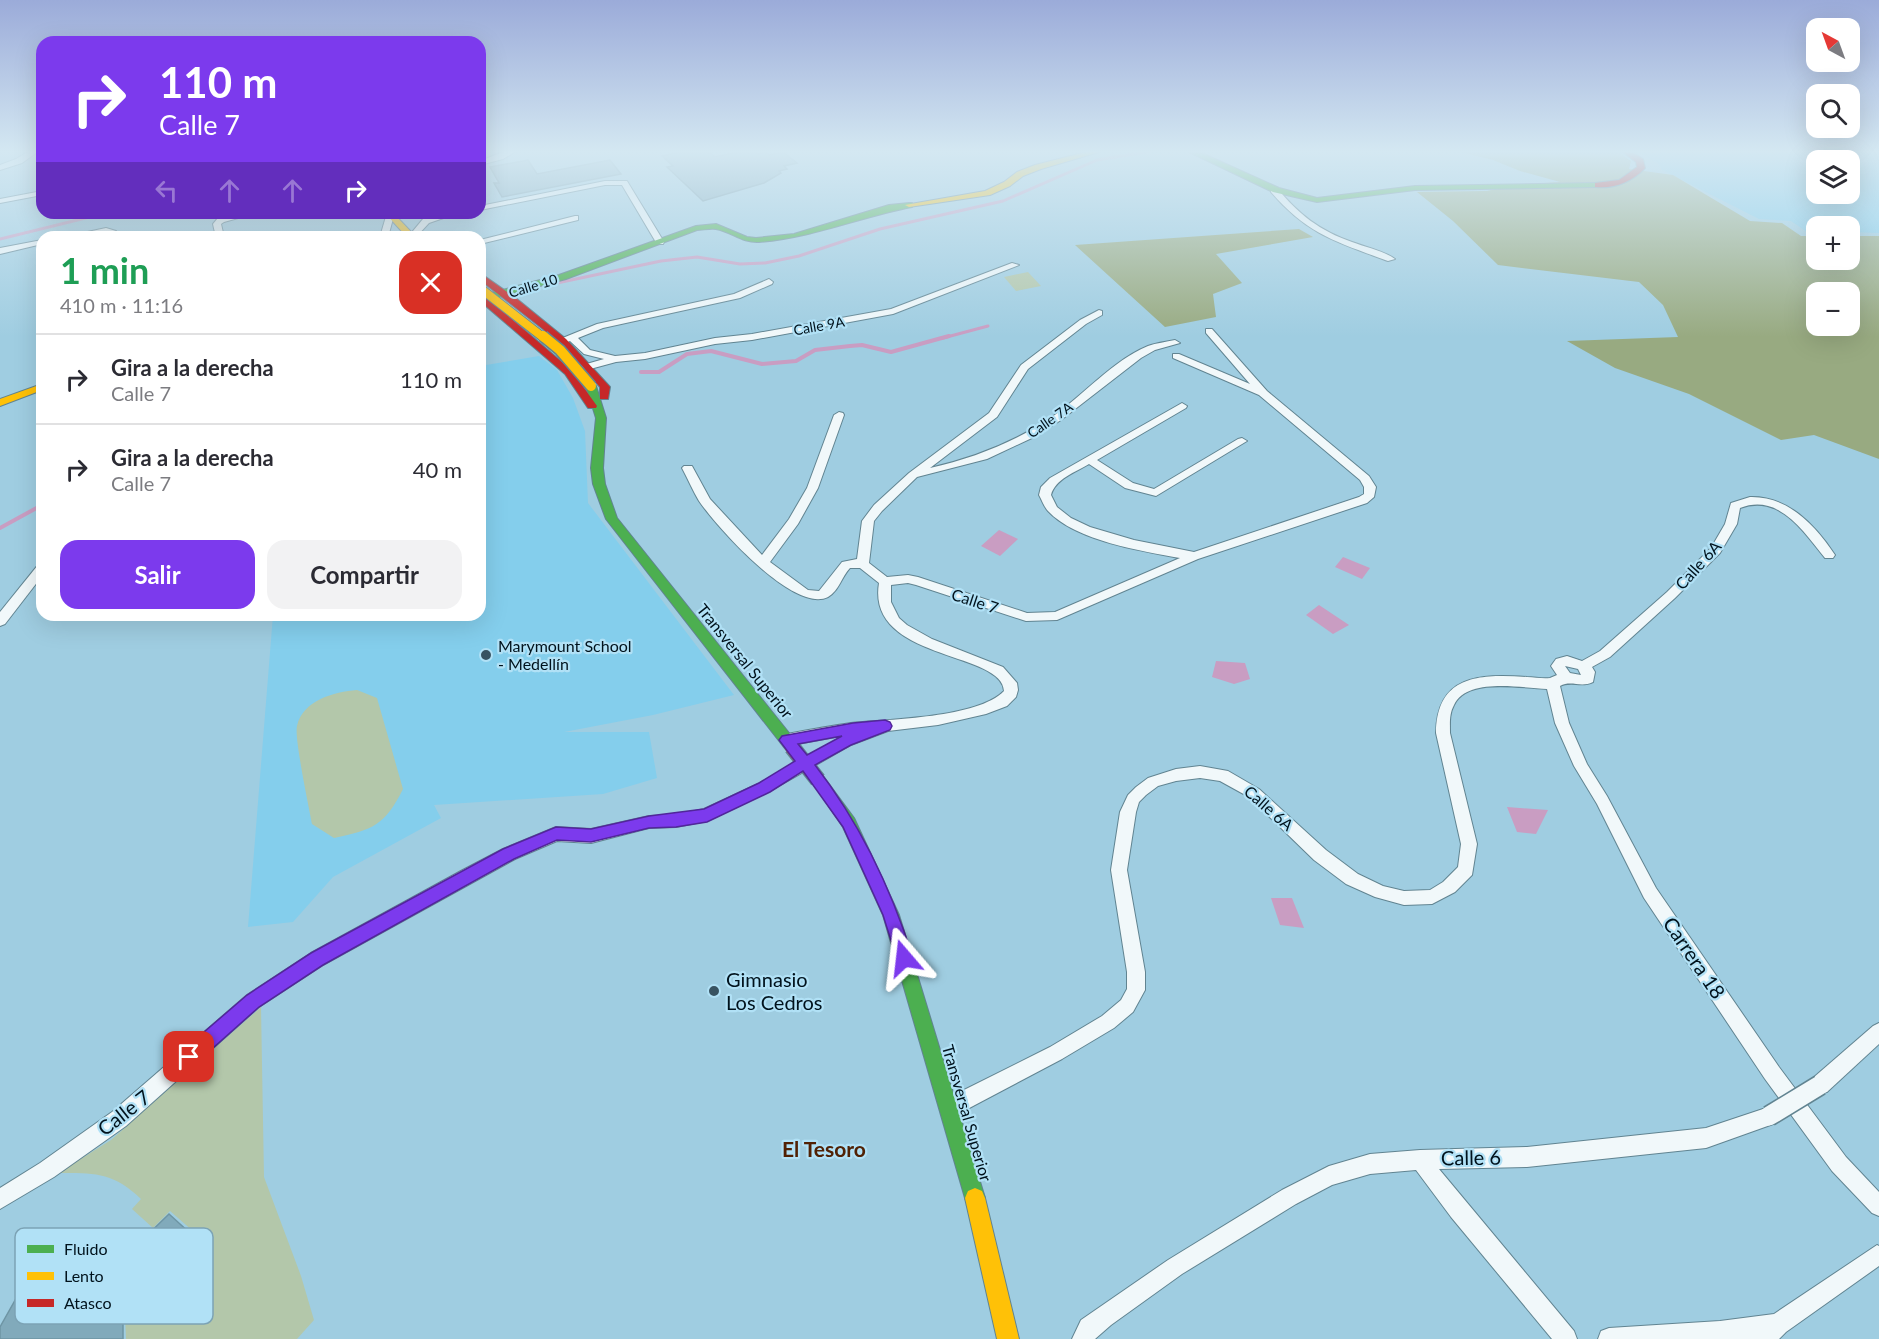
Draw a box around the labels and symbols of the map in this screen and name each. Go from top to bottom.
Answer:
north arrow [1806,18,1860,72]
street label: Calle 10 [506,270,559,301]
street label: Calle 9A [792,313,846,338]
street label: Calle 7A [1024,398,1076,441]
street label: Calle 6A [1671,536,1724,593]
street label: Calle 7 [949,584,1001,617]
street label: Transversal Superior [693,600,797,722]
place label: Marymount School - Medellín [498,636,632,673]
marker: Marymount School - Medellín [479,648,493,662]
street label: Calle 6A [1241,781,1298,834]
street label: Carrera 18 [1659,912,1731,1003]
position arrow [872,926,936,990]
place label: Gimnasio Los Cedros [726,967,822,1014]
marker: Gimnasio Los Cedros [707,984,721,998]
pin [163,1031,214,1082]
street label: Transversal Superior [939,1042,996,1184]
street label: Calle 7 [92,1084,154,1140]
district label: El Tesoro [782,1136,866,1161]
street label: Calle 6 [1441,1144,1501,1170]
legend [15,1228,213,1324]
text: Fluido [64,1239,107,1258]
text: Lento [64,1266,104,1285]
text: Atasco [64,1293,112,1312]

